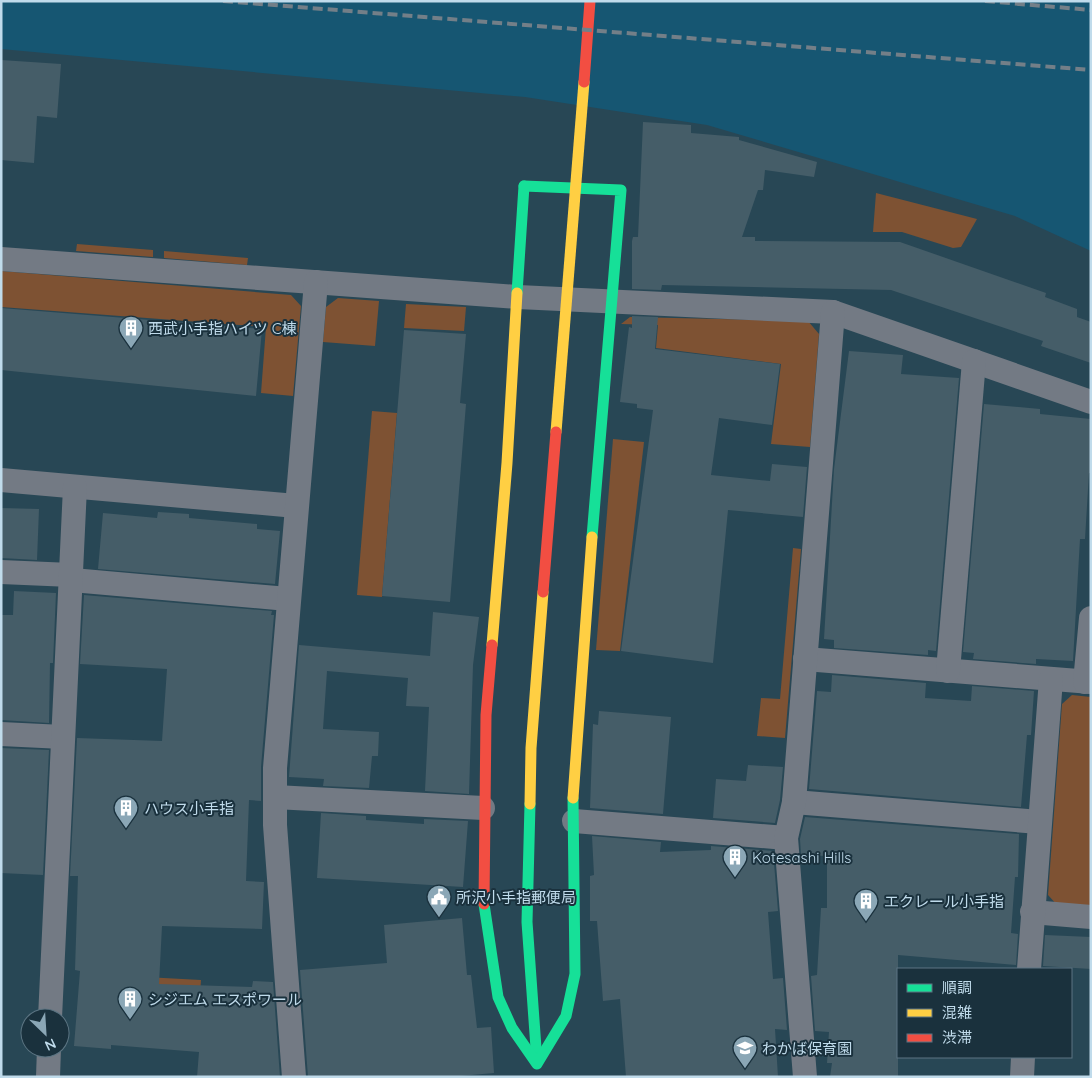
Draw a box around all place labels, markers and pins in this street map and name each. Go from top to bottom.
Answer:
building icon: 西武小手指ハイツ C棟 [118,315,144,349]
place label: 西武小手指ハイツ C棟 [148,319,297,338]
building icon: ハウス小手指 [113,795,139,829]
place label: ハウス小手指 [144,799,234,818]
building icon: Kotesashi Hills [722,844,748,878]
place label: Kotesashi Hills [752,848,851,867]
public building icon: 所沢小手指郵便局 [426,884,452,918]
place label: 所沢小手指郵便局 [456,888,576,907]
building icon: エクレール小手指 [853,888,879,922]
place label: エクレール小手指 [884,892,1004,911]
building icon: シジエム エスポワール [117,986,143,1020]
place label: シジエム エスポワール [148,990,302,1009]
school or university icon: わかば保育園 [732,1035,758,1069]
place label: わかば保育園 [762,1039,852,1058]

